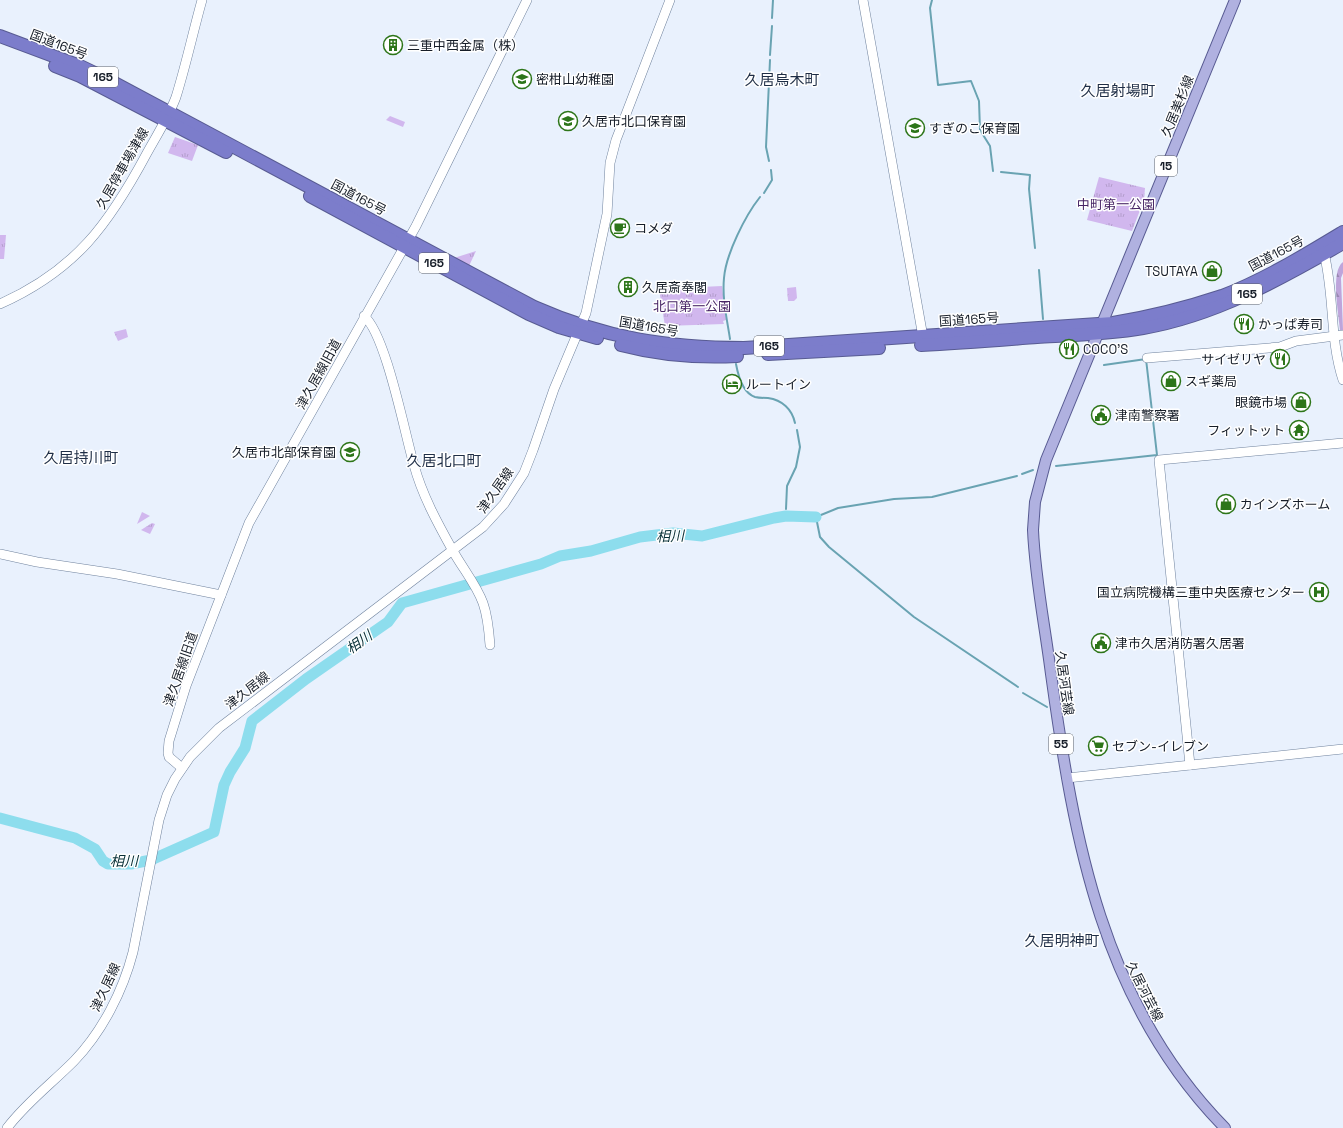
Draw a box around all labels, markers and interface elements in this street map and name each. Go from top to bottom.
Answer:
street label: 国道165号 [28,26,90,63]
building icon: 三重中西金属（株） [382,34,404,56]
place label: 三重中西金属（株） [407,37,524,54]
road number: 165 [88,67,118,87]
school or university icon: 密柑山幼稚園 [511,68,533,90]
district label: 久居烏木町 [744,70,820,89]
place label: 密柑山幼稚園 [536,71,614,88]
street label: 久居美杉線 [1157,73,1198,140]
district label: 久居射場町 [1080,81,1156,100]
school or university icon: 久居市北口保育園 [557,110,579,132]
place label: 久居市北口保育園 [582,113,686,130]
school or university icon: すぎのこ保育園 [904,117,926,139]
place label: すぎのこ保育園 [929,120,1020,137]
street label: 久居停車場津線 [92,125,153,212]
road number: 15 [1155,156,1177,176]
street label: 国道165号 [328,176,389,219]
park label: 中町第一公園 [1077,196,1155,213]
cafe icon: コメダ [609,217,631,239]
place label: コメダ [634,220,673,237]
street label: 国道165号 [1246,232,1307,275]
road number: 165 [419,253,449,273]
shop icon: TSUTAYA [1201,260,1223,282]
place label: TSUTAYA [1145,263,1198,280]
building icon: 久居斎奉閣 [617,276,639,298]
place label: 久居斎奉閣 [642,279,707,296]
road number: 165 [1232,284,1262,304]
park label: 北口第一公園 [653,298,731,315]
street label: 国道165号 [938,309,1000,330]
street label: 国道165号 [618,313,680,340]
restaurant icon: かっぱ寿司 [1233,313,1255,335]
place label: かっぱ寿司 [1258,316,1323,333]
street label: 津久居線旧道 [292,336,345,412]
road number: 165 [754,336,784,356]
restaurant icon: COCO'S [1058,338,1080,360]
place label: COCO'S [1083,341,1128,358]
restaurant icon: サイゼリヤ [1269,348,1291,370]
place label: サイゼリヤ [1201,351,1266,368]
shop icon: スギ薬局 [1160,370,1182,392]
hotel icon: ルートイン [721,373,743,395]
place label: スギ薬局 [1185,373,1237,390]
place label: ルートイン [746,376,811,393]
shop icon: 眼鏡市場 [1290,391,1312,413]
place label: 眼鏡市場 [1235,394,1287,411]
public building icon: 津南警察署 [1090,404,1112,426]
place label: 津南警察署 [1115,407,1180,424]
temple icon: フィットット [1288,419,1310,441]
place label: フィットット [1207,422,1285,439]
school or university icon: 久居市北部保育園 [339,441,361,463]
place label: 久居市北部保育園 [232,444,336,461]
district label: 久居持川町 [43,448,119,467]
district label: 久居北口町 [406,451,482,470]
street label: 津久居線 [474,464,517,516]
shop icon: カインズホーム [1215,493,1237,515]
place label: カインズホーム [1240,496,1330,513]
water label: 相川 [656,526,686,545]
hospital icon: 国立病院機構三重中央医療センター [1308,581,1330,603]
place label: 国立病院機構三重中央医療センター [1097,584,1305,601]
water label: 相川 [342,625,377,657]
street label: 津久居線旧道 [160,630,201,709]
public building icon: 津市久居消防署久居署 [1090,632,1112,654]
place label: 津市久居消防署久居署 [1115,635,1245,652]
street label: 久居河芸線 [1052,650,1077,716]
street label: 津久居線 [222,668,273,713]
road number: 55 [1049,734,1073,754]
supermarket icon: セブン-イレブン [1087,735,1109,757]
place label: セブン-イレブン [1112,738,1209,755]
water label: 相川 [110,852,140,870]
district label: 久居明神町 [1024,931,1100,950]
street label: 久居河芸線 [1122,958,1167,1024]
street label: 津久居線 [87,960,124,1014]

